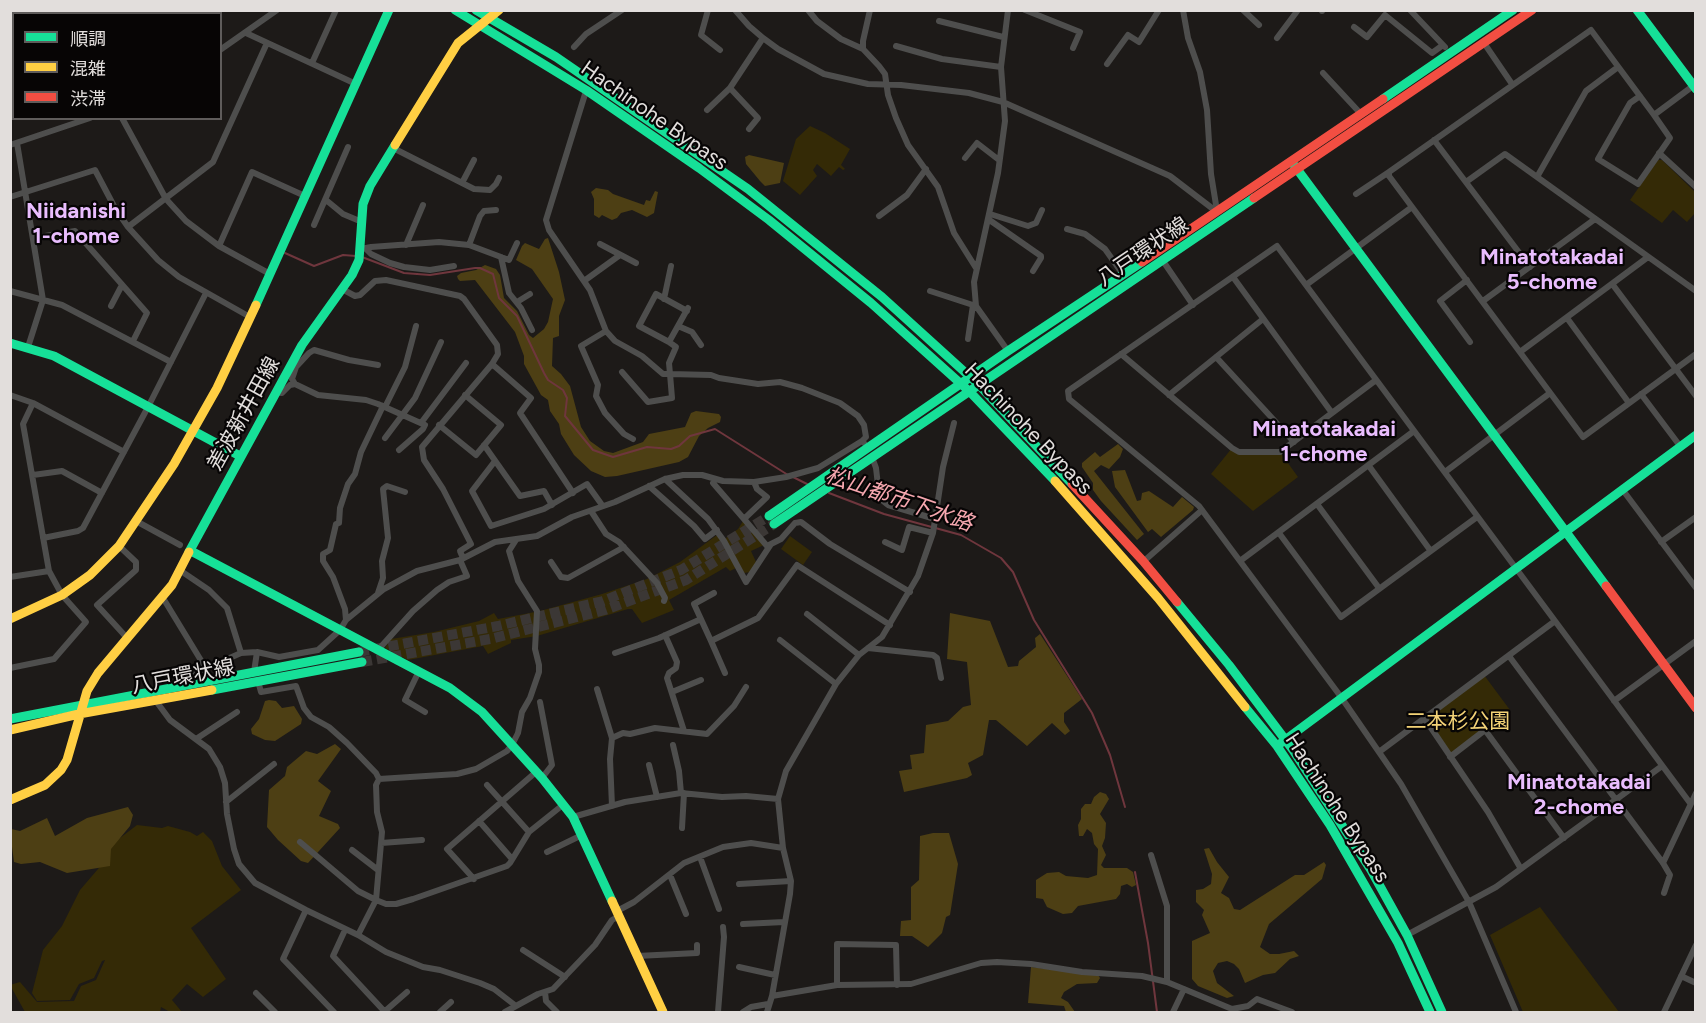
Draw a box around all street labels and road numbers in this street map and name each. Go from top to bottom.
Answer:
street label: Hachinohe Bypass [576,56,732,176]
street label: 八戸環状線 [1092,212,1194,292]
street label: 差波新井田線 [202,353,286,475]
street label: Hachinohe Bypass [959,358,1097,500]
street label: 八戸環状線 [129,655,237,699]
street label: Hachinohe Bypass [1279,728,1395,888]

